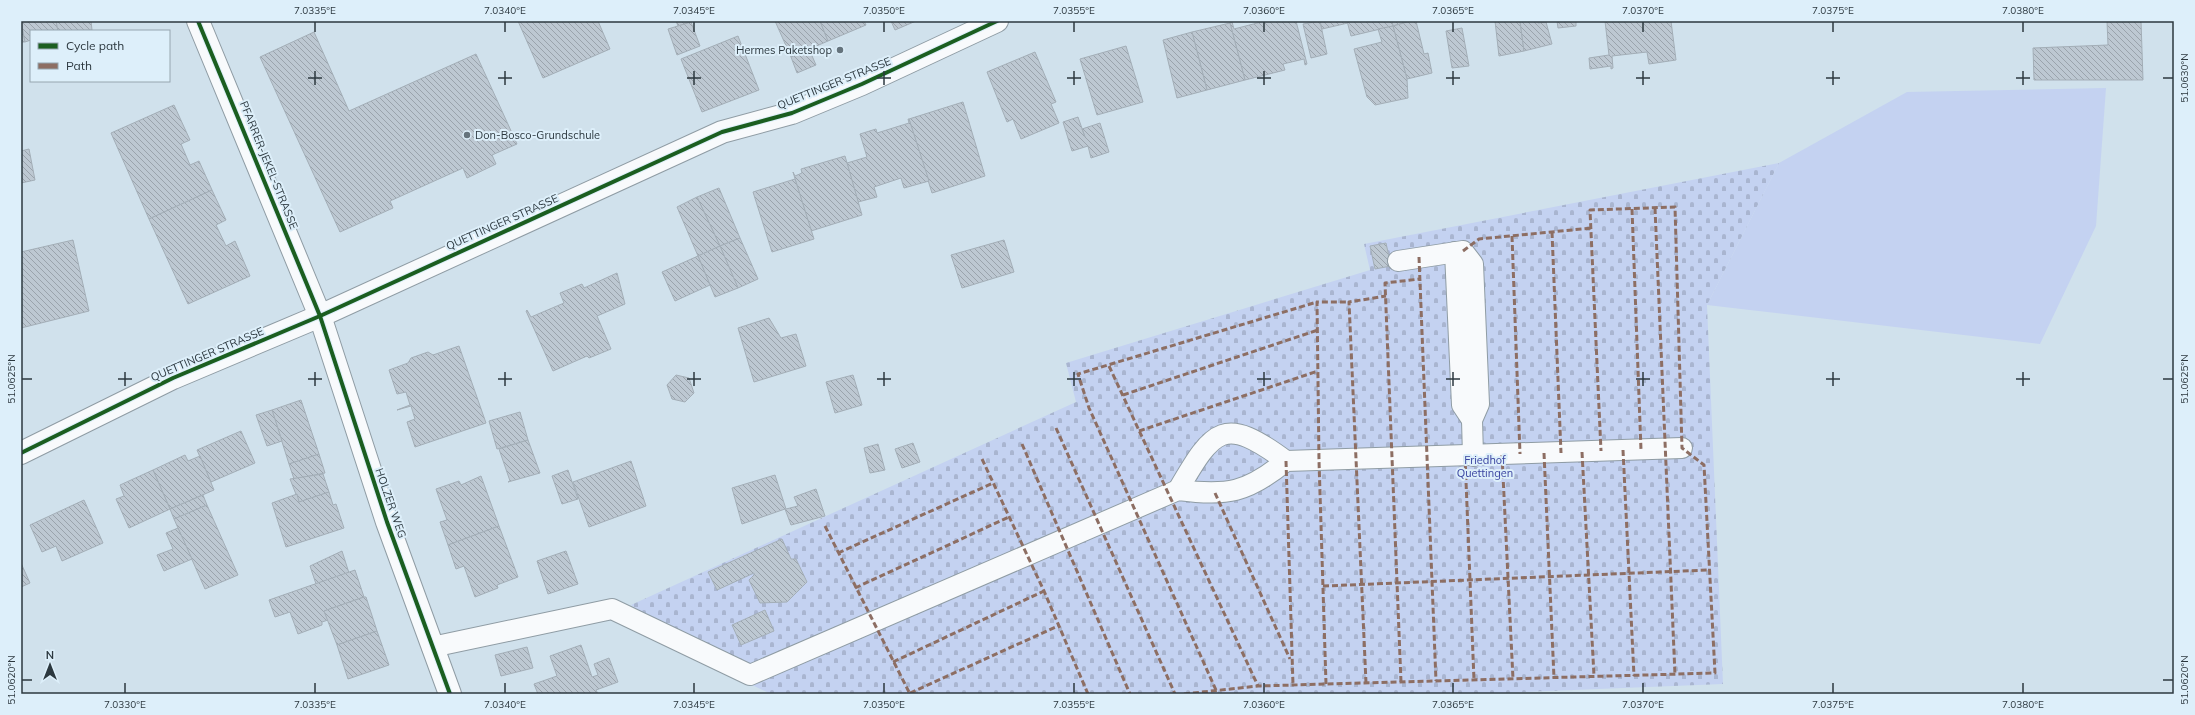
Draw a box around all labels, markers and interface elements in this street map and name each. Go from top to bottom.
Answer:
text: 7.0335°E [294,4,336,17]
text: 7.0340°E [484,4,526,17]
text: 7.0345°E [673,4,715,17]
text: 7.0350°E [863,4,905,17]
text: 7.0355°E [1053,4,1095,17]
text: 7.0360°E [1243,4,1285,17]
text: 7.0365°E [1432,4,1474,17]
text: 7.0370°E [1622,4,1664,17]
text: 7.0375°E [1812,4,1854,17]
text: 7.0380°E [2002,4,2044,17]
legend [30,30,170,82]
text: Cycle path [66,38,124,53]
place label: Hermes Paketshop [736,43,832,57]
marker: Hermes Paketshop [835,45,845,55]
text: 51.0630°N [2178,53,2191,103]
street label: QUETTINGER STRASSE [775,54,893,112]
text: Path [66,58,92,73]
street label: PFARRER-JEKEL-STRASSE [237,99,301,231]
place label: Don-Bosco-Grundschule [475,128,600,142]
marker: Don-Bosco-Grundschule [462,130,472,140]
street label: QUETTINGER STRASSE [444,191,560,253]
street label: QUETTINGER STRASSE [148,324,266,384]
text: 51.0625°N [5,354,18,404]
text: 51.0625°N [2178,354,2191,404]
park label: Friedhof Quettingen [1457,453,1513,480]
street label: HOLZER WEG [372,466,410,540]
north arrow [30,645,70,685]
text: N [46,648,54,662]
text: 51.0620°N [5,655,18,705]
text: 51.0620°N [2178,655,2191,705]
text: 7.0330°E [104,698,146,711]
text: 7.0335°E [294,698,336,711]
text: 7.0340°E [484,698,526,711]
text: 7.0345°E [673,698,715,711]
text: 7.0350°E [863,698,905,711]
text: 7.0355°E [1053,698,1095,711]
text: 7.0360°E [1243,698,1285,711]
text: 7.0365°E [1432,698,1474,711]
text: 7.0370°E [1622,698,1664,711]
text: 7.0375°E [1812,698,1854,711]
text: 7.0380°E [2002,698,2044,711]

